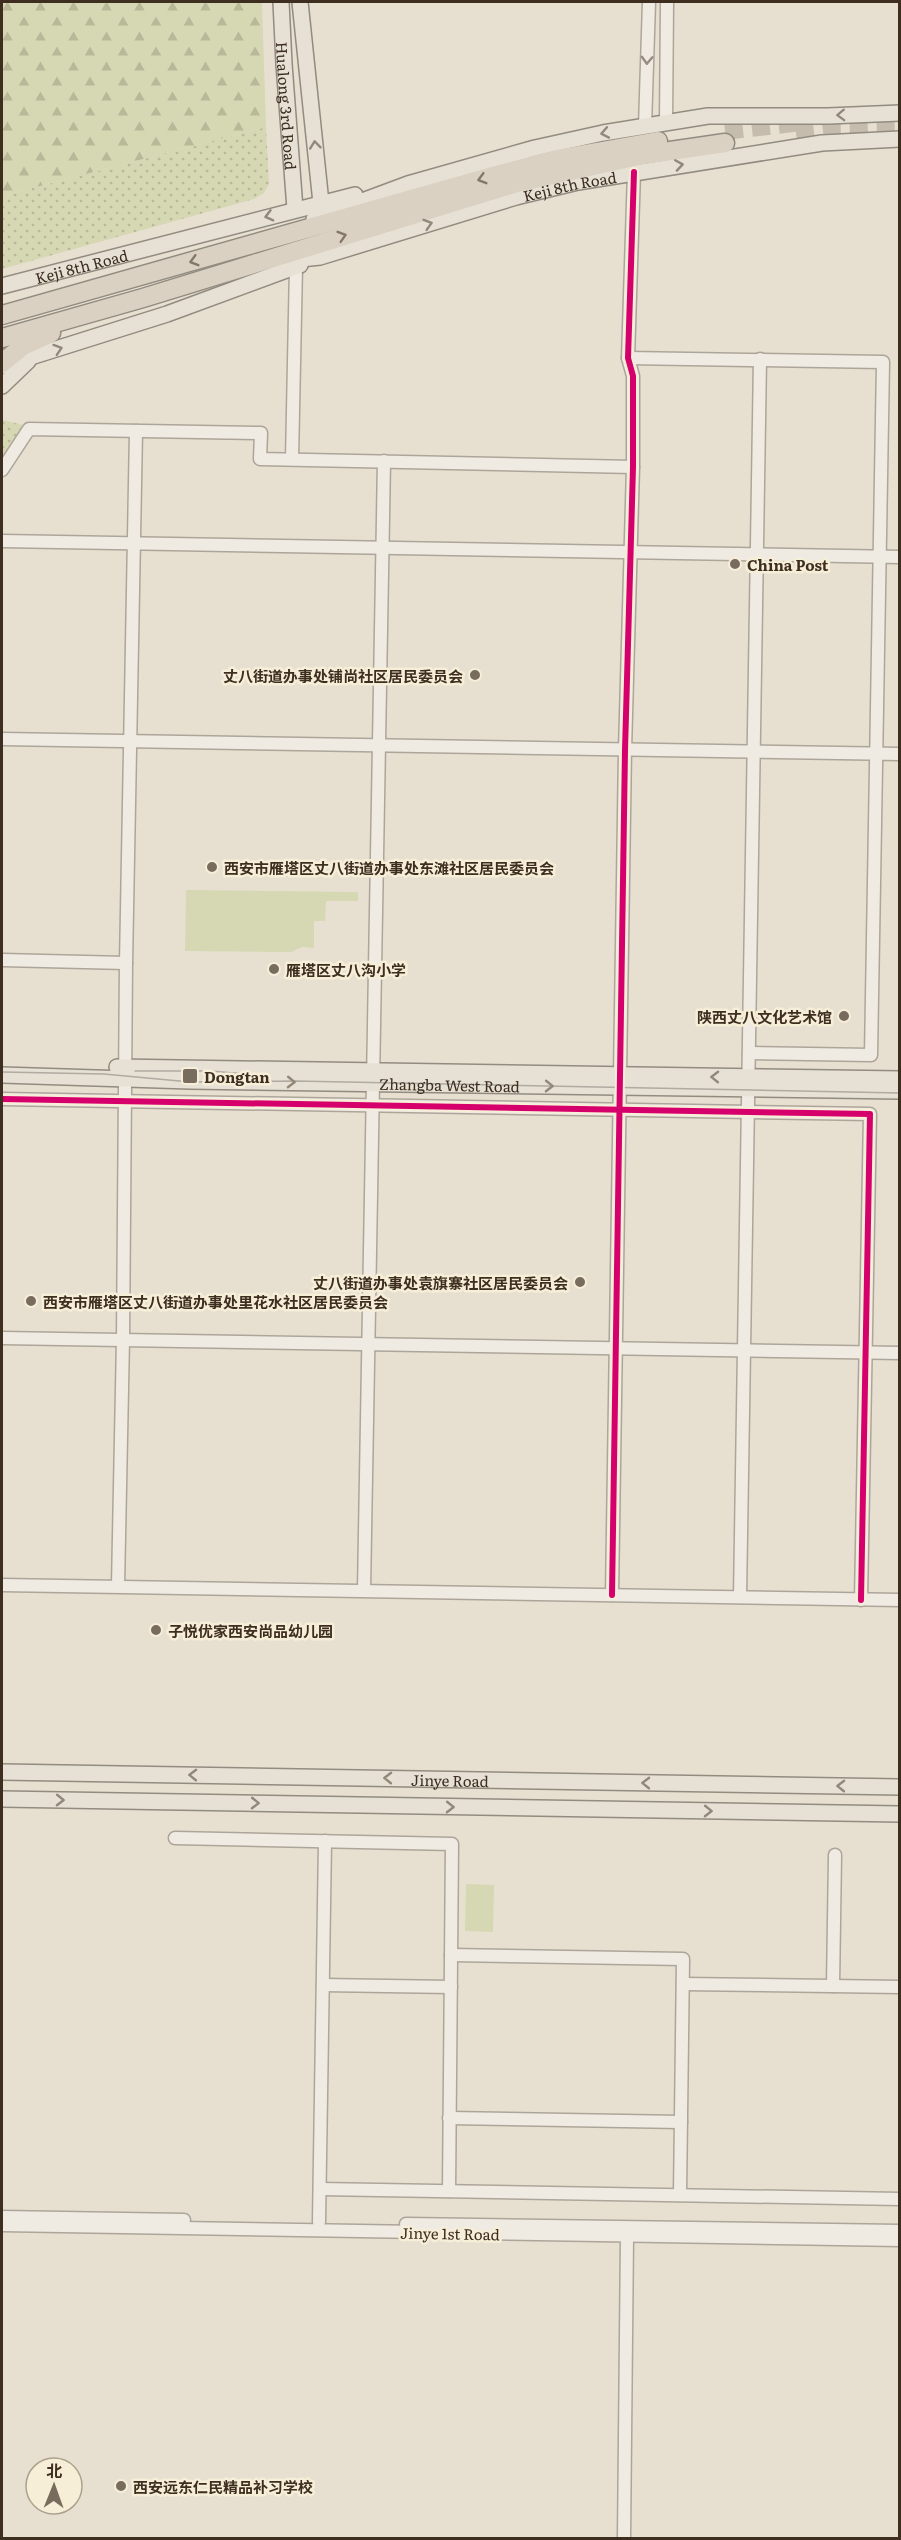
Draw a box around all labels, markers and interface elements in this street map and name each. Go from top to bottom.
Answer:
street label: Hualong 3rd Road [271,41,303,171]
one-way arrow [641,55,653,64]
one-way arrow [837,109,846,122]
one-way arrow [601,126,611,139]
one-way arrow [309,140,322,149]
one-way arrow [674,160,684,172]
street label: Keji 8th Road [520,165,618,206]
one-way arrow [477,172,488,184]
one-way arrow [264,209,275,221]
one-way arrow [422,219,433,231]
one-way arrow [336,231,347,243]
street label: Keji 8th Road [32,243,130,289]
one-way arrow [189,254,200,266]
one-way arrow [52,344,63,356]
place label: China Post [747,553,829,576]
marker: China Post [728,557,742,571]
place label: 丈八街道办事处铺尚社区居民委员会 [223,664,463,687]
marker: 丈八街道办事处铺尚社区居民委员会 [468,668,482,682]
place label: 西安市雁塔区丈八街道办事处东滩社区居民委员会 [224,856,554,879]
marker: 西安市雁塔区丈八街道办事处东滩社区居民委员会 [205,860,219,874]
place label: 雁塔区丈八沟小学 [286,958,406,981]
marker: 雁塔区丈八沟小学 [267,962,281,976]
place label: 陕西丈八文化艺术馆 [697,1005,832,1028]
marker: 陕西丈八文化艺术馆 [837,1009,851,1023]
place label: Dongtan [204,1065,270,1088]
marker: Dongtan [181,1067,199,1085]
one-way arrow [711,1070,720,1083]
street label: Zhangba West Road [379,1071,520,1097]
one-way arrow [286,1076,295,1088]
one-way arrow [544,1080,553,1092]
place label: 丈八街道办事处袁旗寨社区居民委员会 [313,1271,568,1294]
marker: 丈八街道办事处袁旗寨社区居民委员会 [573,1275,587,1289]
place label: 西安市雁塔区丈八街道办事处里花水社区居民委员会 [43,1290,388,1313]
marker: 西安市雁塔区丈八街道办事处里花水社区居民委员会 [24,1294,38,1308]
place label: 子悦优家西安尚品幼儿园 [168,1619,333,1642]
marker: 子悦优家西安尚品幼儿园 [149,1623,163,1637]
street label: Jinye Road [411,1767,489,1792]
one-way arrow [189,1769,198,1781]
one-way arrow [384,1772,393,1785]
one-way arrow [642,1777,651,1789]
one-way arrow [837,1780,846,1792]
one-way arrow [55,1794,64,1806]
one-way arrow [250,1797,259,1810]
one-way arrow [445,1801,454,1813]
one-way arrow [703,1805,712,1817]
street label: Jinye 1st Road [400,2221,500,2245]
north arrow [24,2456,84,2516]
text: 北 [46,2458,62,2482]
place label: 西安远东仁民精品补习学校 [133,2475,313,2498]
marker: 西安远东仁民精品补习学校 [114,2479,128,2493]

